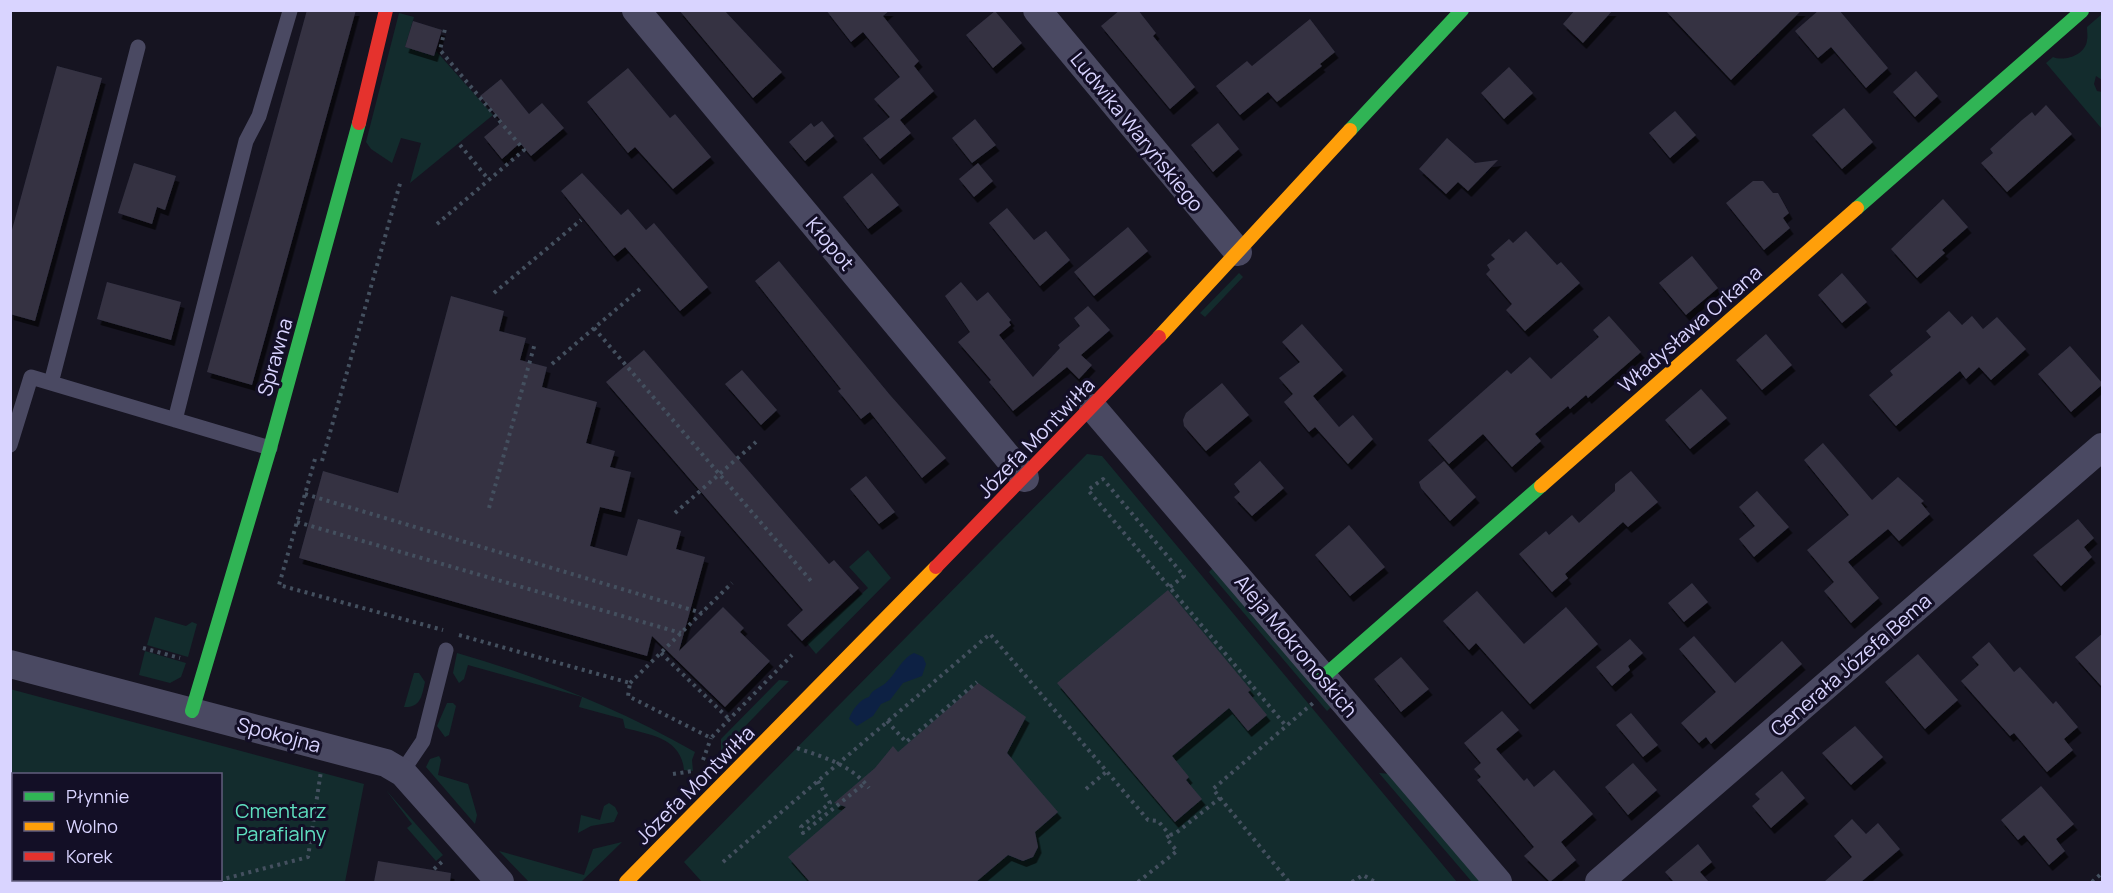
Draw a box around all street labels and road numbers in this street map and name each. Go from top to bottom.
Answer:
street label: Ludwika Waryńskiego [1065,46,1210,217]
street label: Kłopot [800,211,861,276]
street label: Władysława Orkana [1612,259,1767,399]
street label: Sprawna [251,315,299,399]
street label: Józefa Montwiłła [971,371,1100,504]
street label: Aleja Mokronoskich [1229,569,1364,723]
street label: Generała Józefa Bema [1764,587,1937,742]
street label: Spokojna [234,710,324,759]
street label: Józefa Montwiłła [629,719,760,850]

